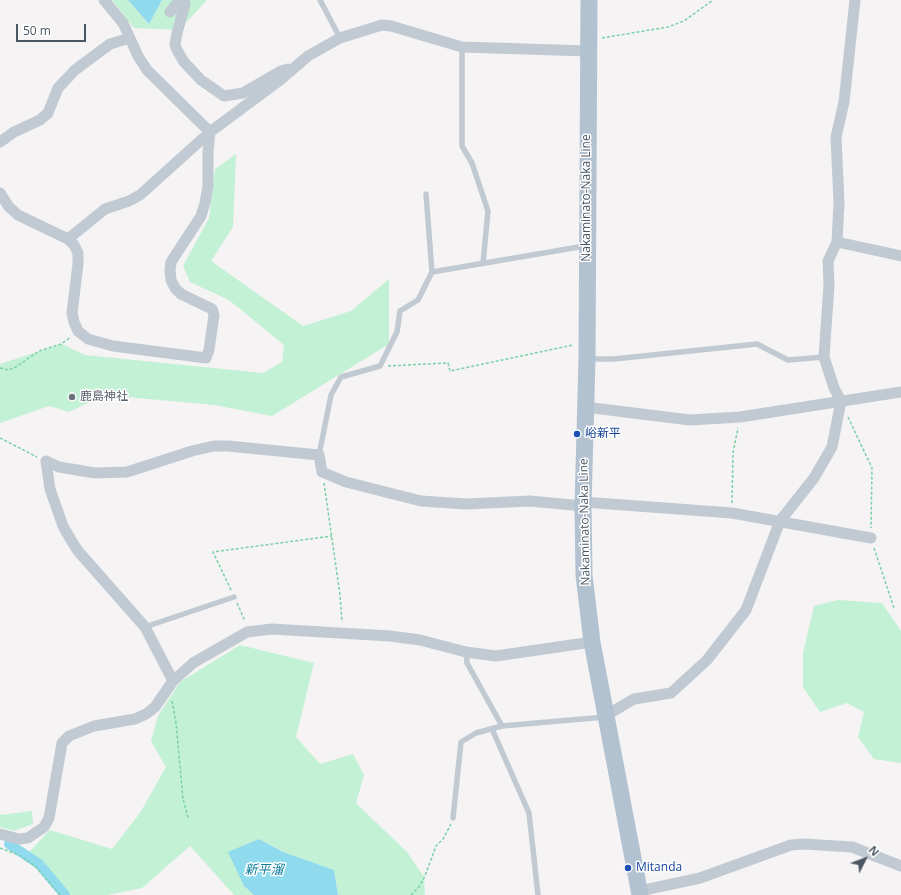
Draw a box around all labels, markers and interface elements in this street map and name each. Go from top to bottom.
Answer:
scale bar [18,16,88,42]
text: 50 m [23,22,51,39]
street label: Nakaminato-Naka Line [580,134,594,262]
place label: 鹿島神社 [80,390,128,404]
marker: 鹿島神社 [67,392,77,402]
place label: 峪新平 [585,427,621,441]
marker: 峪新平 [572,429,582,439]
street label: Nakaminato-Naka Line [577,458,593,586]
north arrow [845,839,885,879]
text: N [866,842,883,859]
place label: Mitanda [636,861,682,875]
water label: 新平溜 [245,862,283,878]
marker: Mitanda [623,863,633,873]

